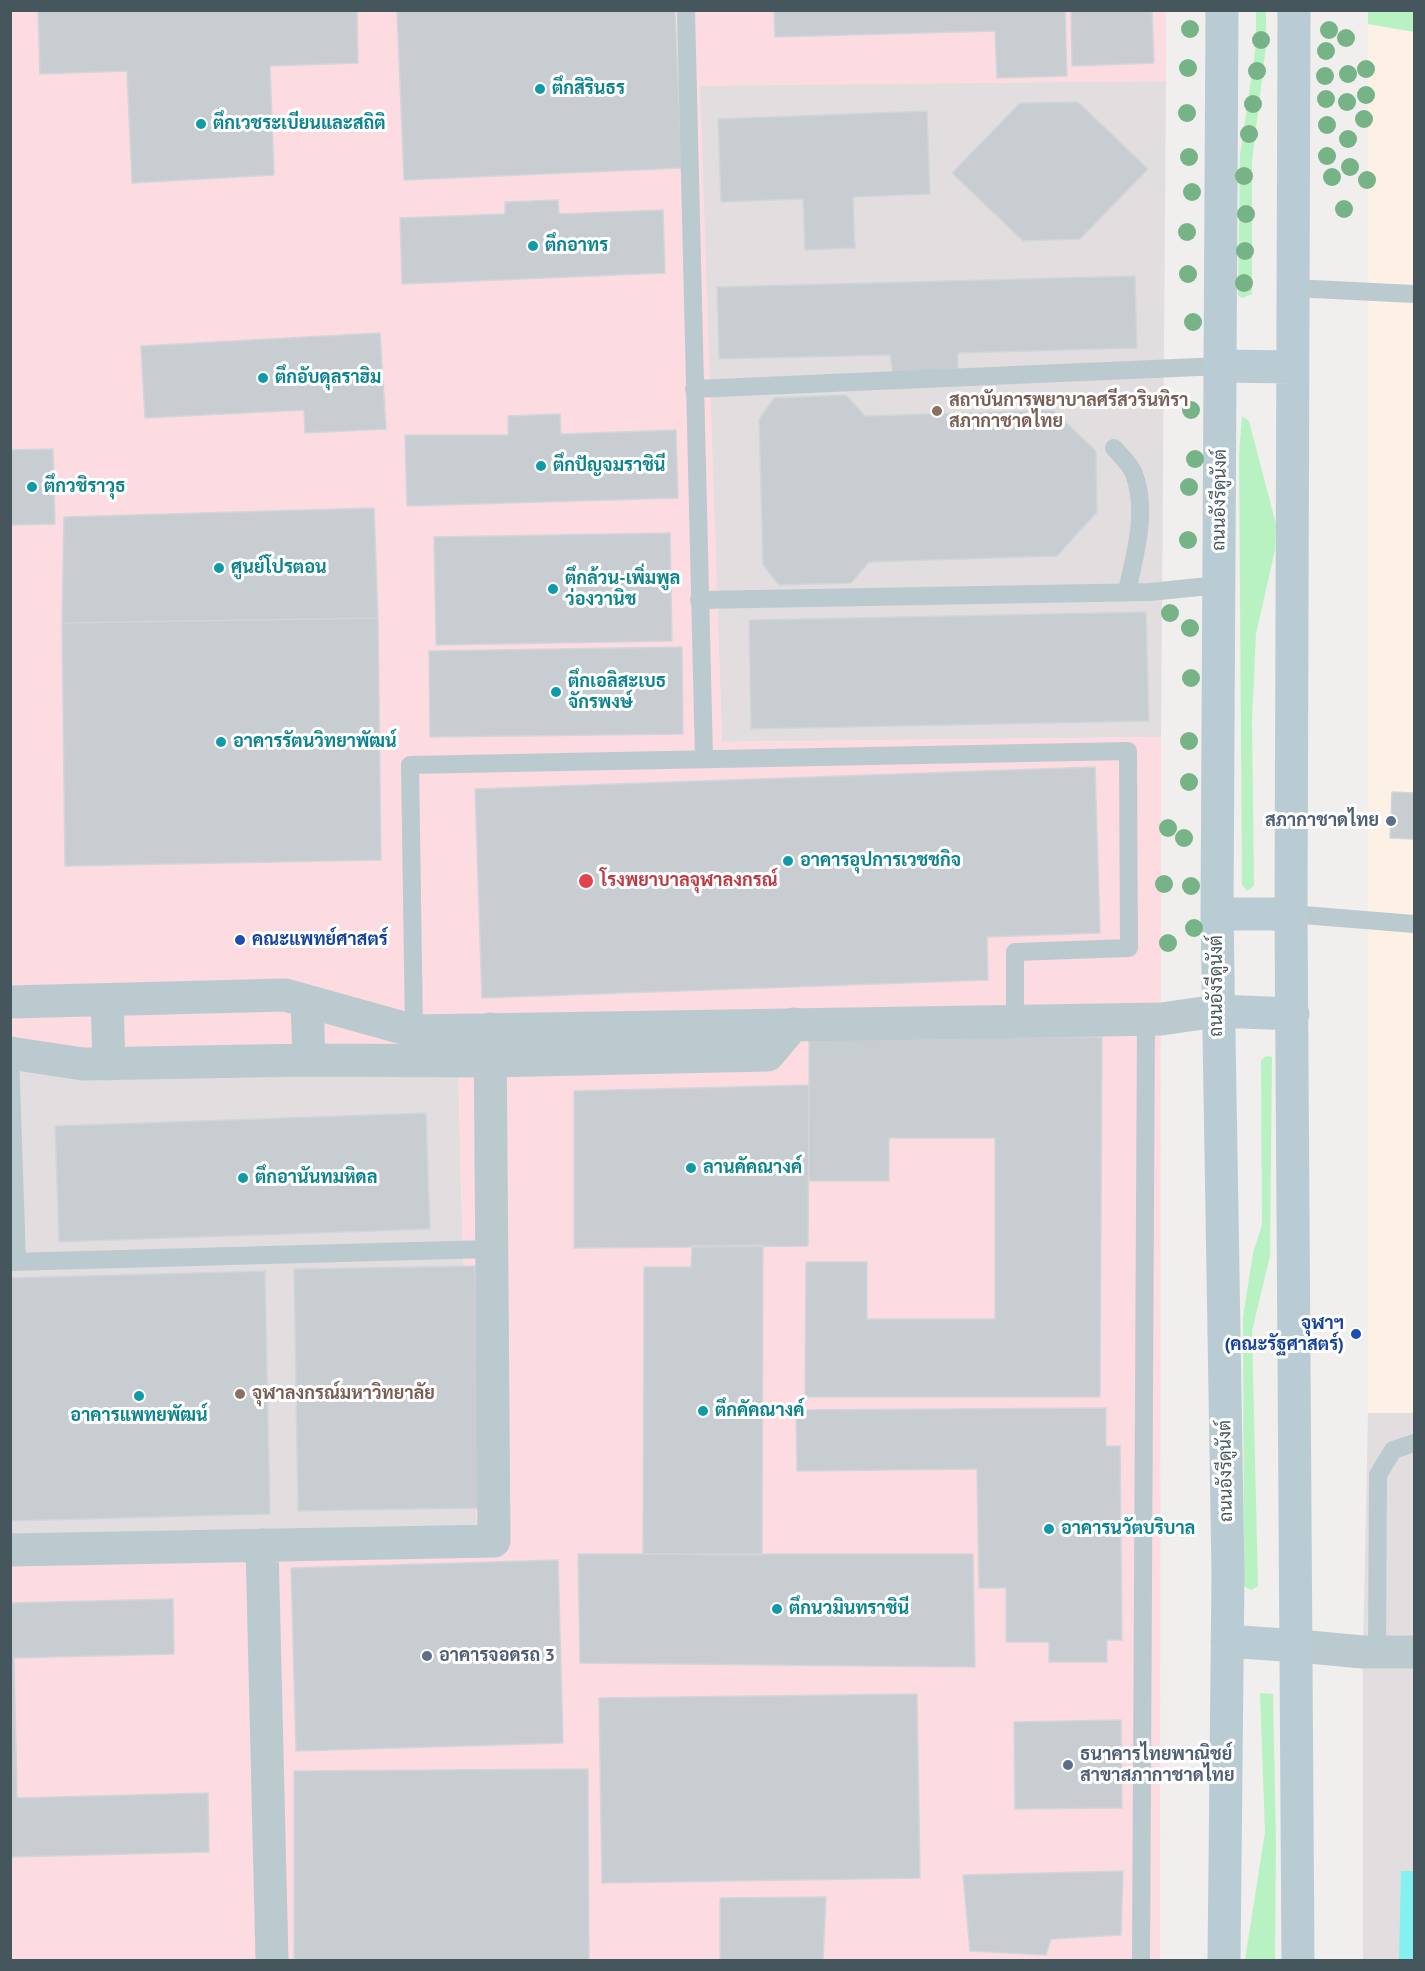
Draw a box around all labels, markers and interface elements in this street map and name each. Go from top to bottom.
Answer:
place label: ตึกสิรินธร [552,78,625,100]
marker: ตึกสิรินธร [533,82,547,96]
place label: ตึกเวชระเบียนและสถิติ [213,113,386,135]
marker: ตึกเวชระเบียนและสถิติ [194,117,208,131]
place label: ตึกอาทร [545,235,608,257]
marker: ตึกอาทร [526,239,540,253]
place label: ตึกอับดุลราฮิม [275,367,381,389]
marker: ตึกอับดุลราฮิม [256,371,270,385]
place label: สถาบันการพยาบาลศรีสวรินทิรา สภากาชาดไทย [949,390,1188,432]
marker: สถาบันการพยาบาลศรีสวรินทิรา สภากาชาดไทย [930,404,944,418]
street label: ถนนอังรีดูนังต์ [1208,449,1232,551]
place label: ตึกปัญจมราชินี [553,455,666,477]
marker: ตึกปัญจมราชินี [534,459,548,473]
place label: ตึกวชิราวุธ [44,476,126,498]
marker: ตึกวชิราวุธ [25,480,39,494]
place label: ศูนย์โปรตอน [231,557,327,579]
marker: ศูนย์โปรตอน [212,561,226,575]
place label: ตึกล้วน-เพิ่มพูล ว่องวานิช [565,568,680,610]
marker: ตึกล้วน-เพิ่มพูล ว่องวานิช [546,582,560,596]
place label: ตึกเอลิสะเบธ จักรพงษ์ [568,671,666,714]
marker: ตึกเอลิสะเบธ จักรพงษ์ [549,685,563,699]
place label: อาคารรัตนวิทยาพัฒน์ [233,731,397,753]
marker: อาคารรัตนวิทยาพัฒน์ [214,735,228,749]
place label: สภากาชาดไทย [1265,810,1379,832]
marker: สภากาชาดไทย [1384,814,1398,828]
place label: อาคารอุปการเวชชกิจ [800,850,961,872]
marker: อาคารอุปการเวชชกิจ [781,854,795,868]
place label: โรงพยาบาลจุฬาลงกรณ์ [600,870,778,892]
marker: โรงพยาบาลจุฬาลงกรณ์ [577,872,595,890]
place label: คณะแพทย์ศาสตร์ [252,929,388,951]
marker: คณะแพทย์ศาสตร์ [233,933,247,947]
street label: ถนนอังรีดูนังต์ [1206,935,1228,1037]
place label: ลานคัคณางค์ [703,1157,802,1179]
marker: ลานคัคณางค์ [684,1161,698,1175]
place label: ตึกอานันทมหิดล [255,1167,377,1189]
marker: ตึกอานันทมหิดล [236,1171,250,1185]
place label: จุฬาฯ (คณะรัฐศาสตร์) [1224,1313,1344,1356]
marker: จุฬาฯ (คณะรัฐศาสตร์) [1349,1327,1363,1341]
place label: จุฬาลงกรณ์มหาวิทยาลัย [252,1383,435,1405]
marker: จุฬาลงกรณ์มหาวิทยาลัย [233,1387,247,1401]
marker: อาคารแพทยพัฒน์ [132,1389,146,1403]
place label: ตึกคัคณางค์ [715,1400,805,1422]
marker: ตึกคัคณางค์ [696,1404,710,1418]
place label: อาคารแพทยพัฒน์ [70,1405,208,1427]
street label: ถนนอังรีดูนังต์ [1214,1420,1238,1522]
place label: อาคารนวัตบริบาล [1061,1518,1195,1540]
marker: อาคารนวัตบริบาล [1042,1522,1056,1536]
place label: ตึกนวมินทราชินี [789,1598,909,1620]
marker: ตึกนวมินทราชินี [770,1602,784,1616]
place label: อาคารจอดรถ 3 [439,1645,555,1667]
marker: อาคารจอดรถ 3 [420,1649,434,1663]
place label: ธนาคารไทยพาณิชย์ สาขาสภากาชาดไทย [1080,1744,1235,1786]
marker: ธนาคารไทยพาณิชย์ สาขาสภากาชาดไทย [1061,1758,1075,1772]

